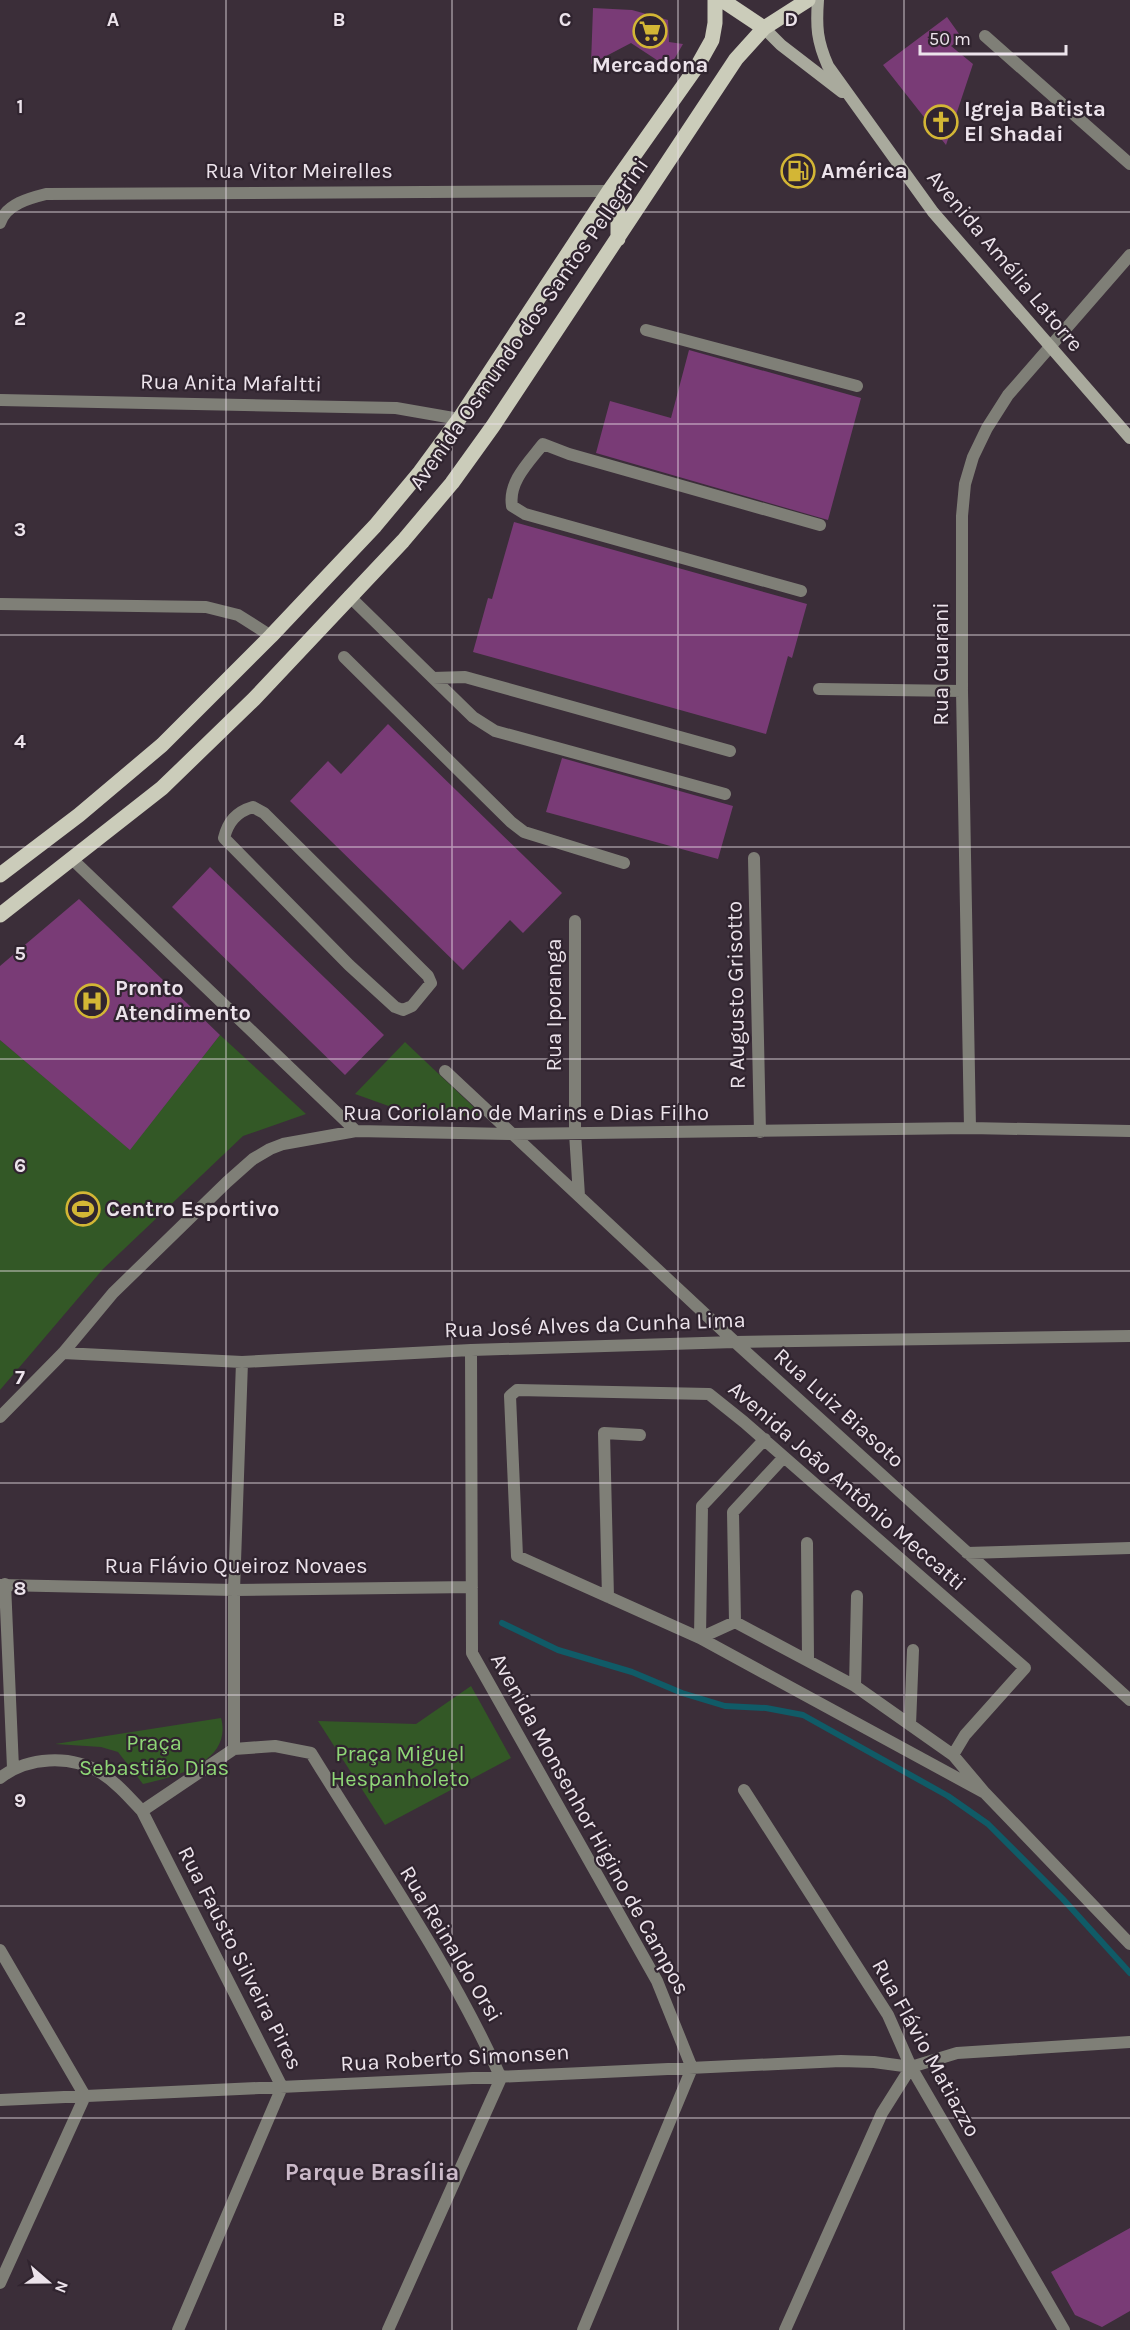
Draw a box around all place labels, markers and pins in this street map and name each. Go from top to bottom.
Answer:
supermarket icon: Mercadona [632,13,668,49]
place label: Mercadona [592,52,708,78]
place label: Igreja Batista El Shadai [964,96,1106,147]
church icon: Igreja Batista El Shadai [923,104,959,140]
fuel station icon: América [780,153,816,189]
place label: América [821,158,908,184]
place label: Pronto Atendimento [115,975,251,1026]
hospital icon: Pronto Atendimento [74,983,110,1019]
sports icon: Centro Esportivo [65,1191,101,1227]
place label: Centro Esportivo [106,1196,279,1222]

